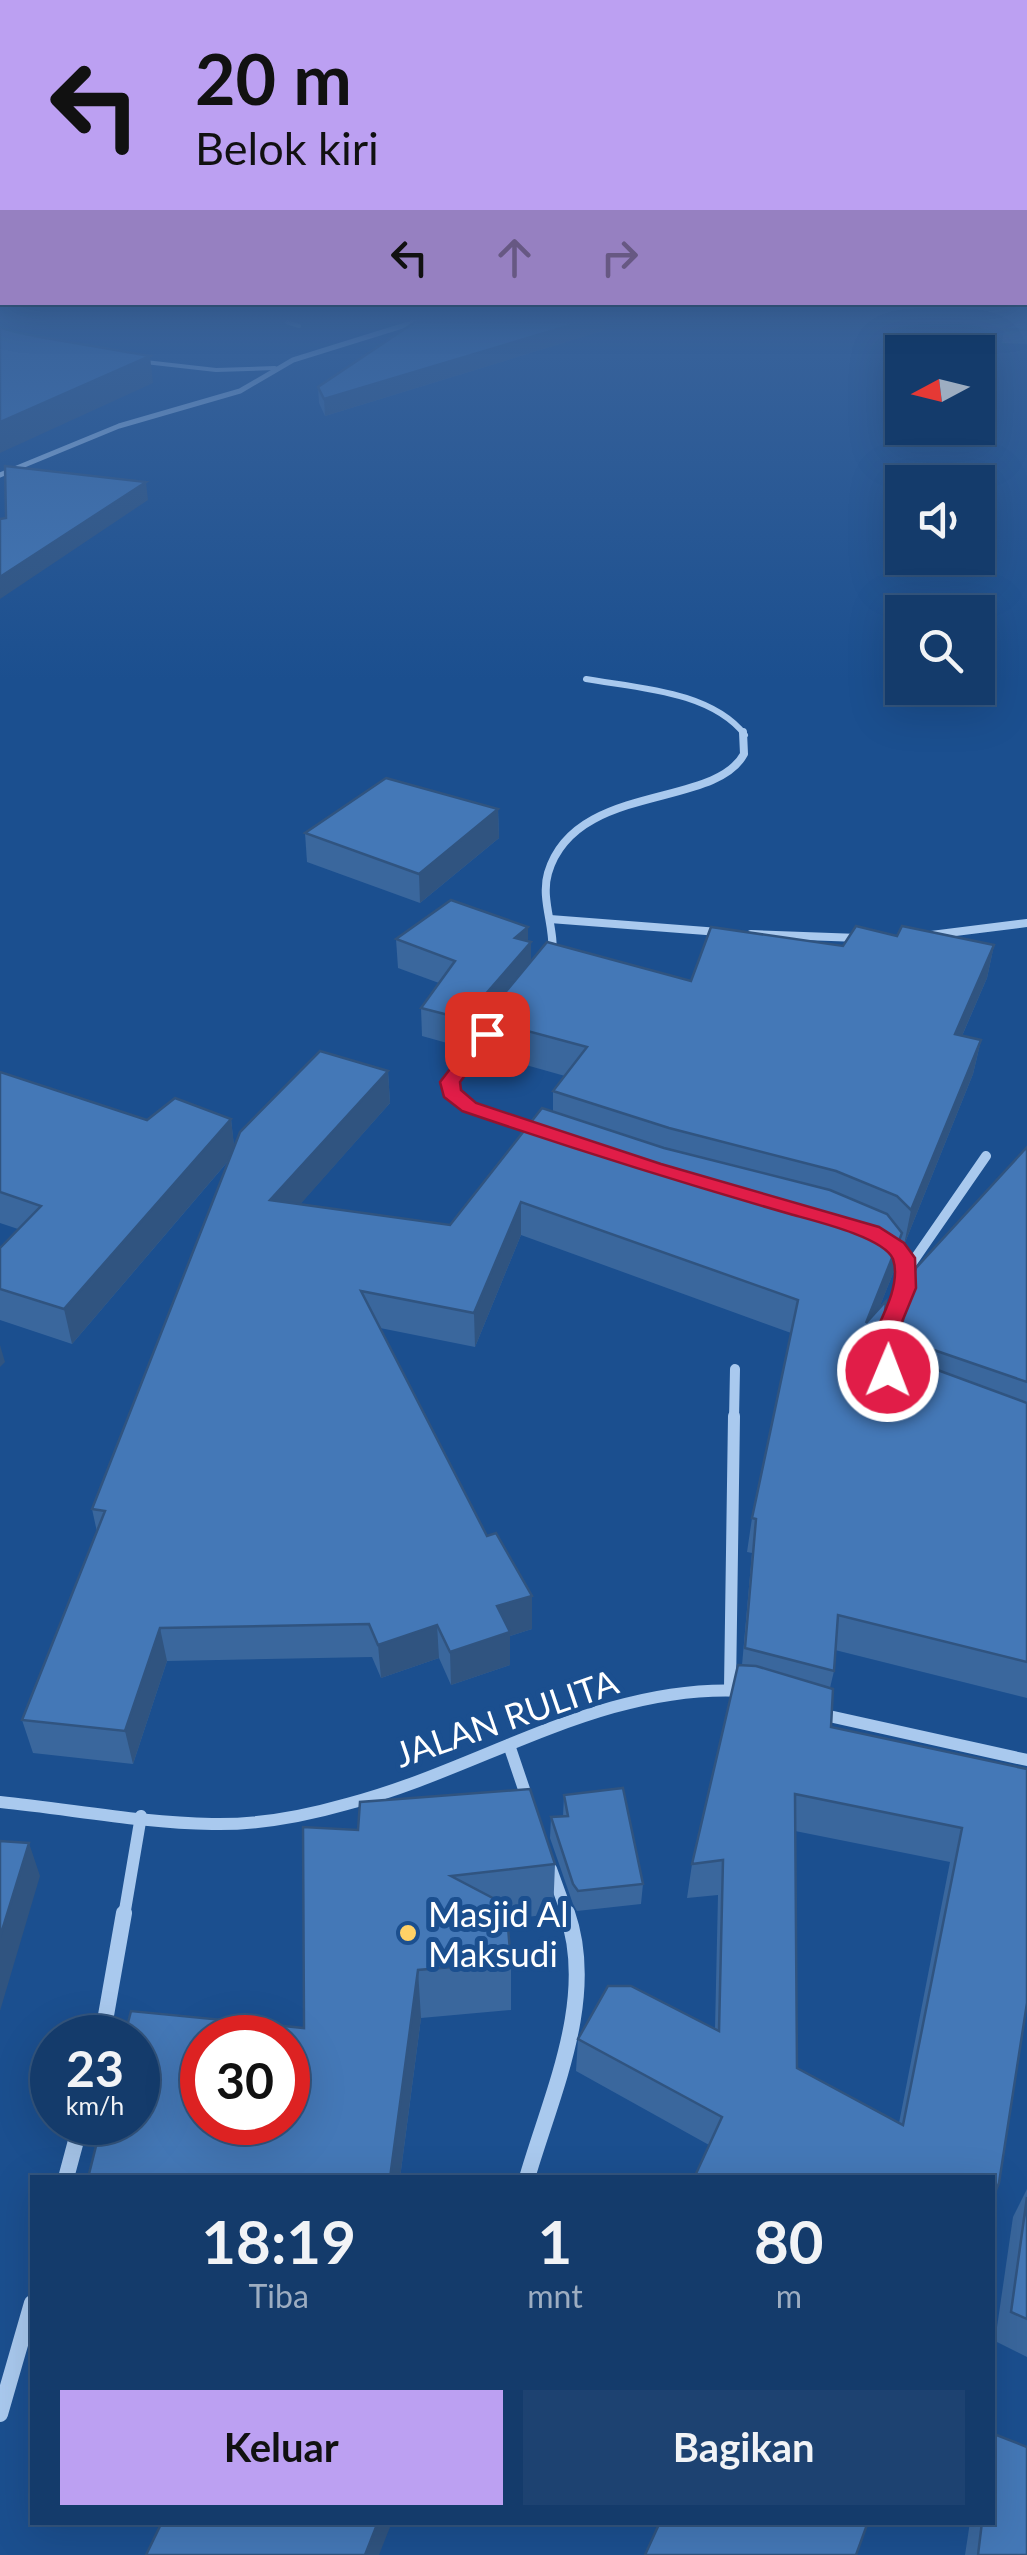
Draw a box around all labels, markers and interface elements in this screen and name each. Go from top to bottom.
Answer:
text: 20 m [195,36,352,120]
icon: left [30,40,160,170]
text: Belok kiri [195,121,379,175]
icon: left [382,230,437,285]
icon: ahead [487,230,542,285]
icon: right [592,230,647,285]
north arrow [885,335,995,445]
map controls [885,335,995,705]
button: sound [885,465,995,575]
button: search [885,595,995,705]
pin [445,992,530,1077]
icon: arrive [460,1007,515,1062]
position arrow [836,1319,940,1423]
street label: JALAN RULITA [389,1659,623,1775]
place label: Masjid Al Maksudi [428,1892,569,1974]
marker: Masjid Al Maksudi [397,1922,419,1944]
speed limit sign: 30 [180,2015,310,2145]
text: 23 [66,2038,124,2098]
text: km/h [66,2090,124,2120]
text: 18:19 [201,2205,356,2277]
text: 1 [538,2205,572,2277]
text: 80 [754,2205,824,2277]
text: Tiba [248,2276,309,2315]
text: mnt [527,2276,583,2315]
text: m [776,2276,802,2315]
button: Keluar [60,2390,503,2505]
button: Bagikan [523,2390,965,2505]

